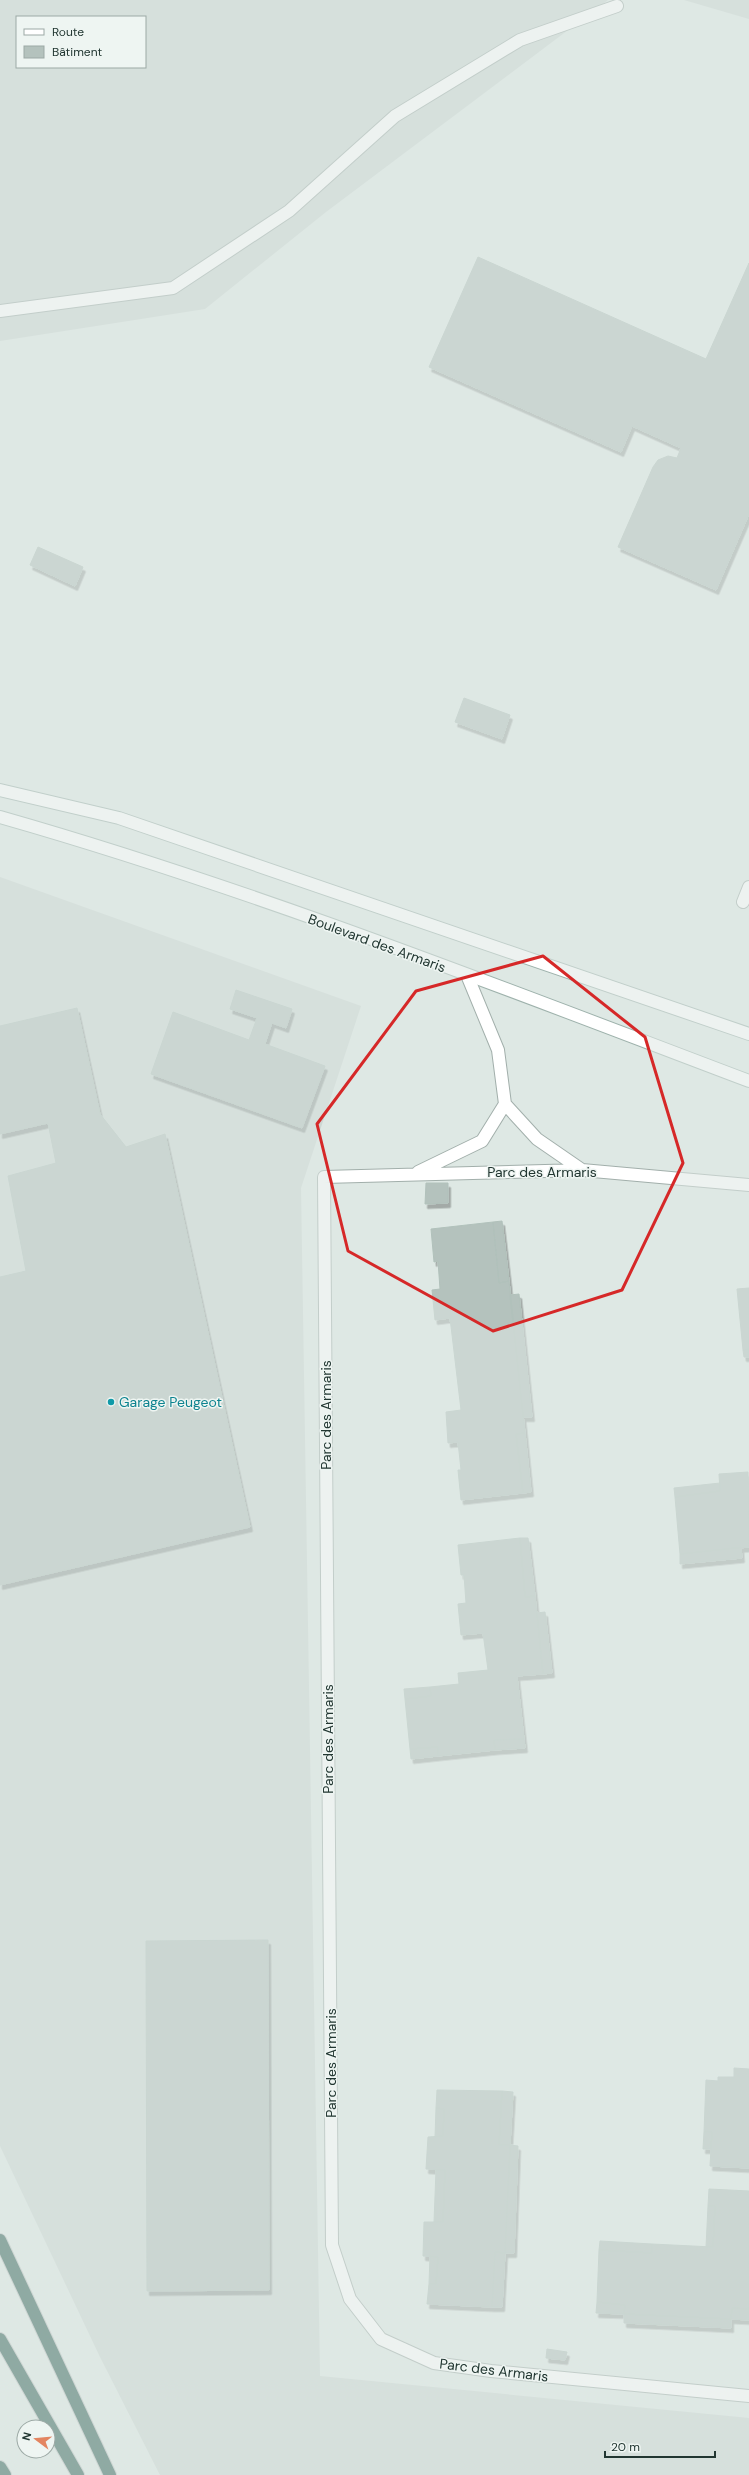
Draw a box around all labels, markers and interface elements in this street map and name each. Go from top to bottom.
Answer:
legend [16,16,146,68]
text: Route [52,24,84,40]
text: Bâtiment [52,44,103,60]
street label: Boulevard des Armaris [306,910,448,976]
street label: Parc des Armaris [487,1163,597,1181]
street label: Parc des Armaris [317,1360,335,1470]
place label: Garage Peugeot [119,1393,222,1411]
marker: Garage Peugeot [106,1397,116,1407]
street label: Parc des Armaris [319,1684,337,1794]
street label: Parc des Armaris [322,2008,340,2118]
street label: Parc des Armaris [438,2354,550,2386]
north arrow [16,2419,56,2459]
text: N [19,2430,34,2442]
scale bar [605,2433,715,2459]
text: 20 m [611,2439,640,2455]

